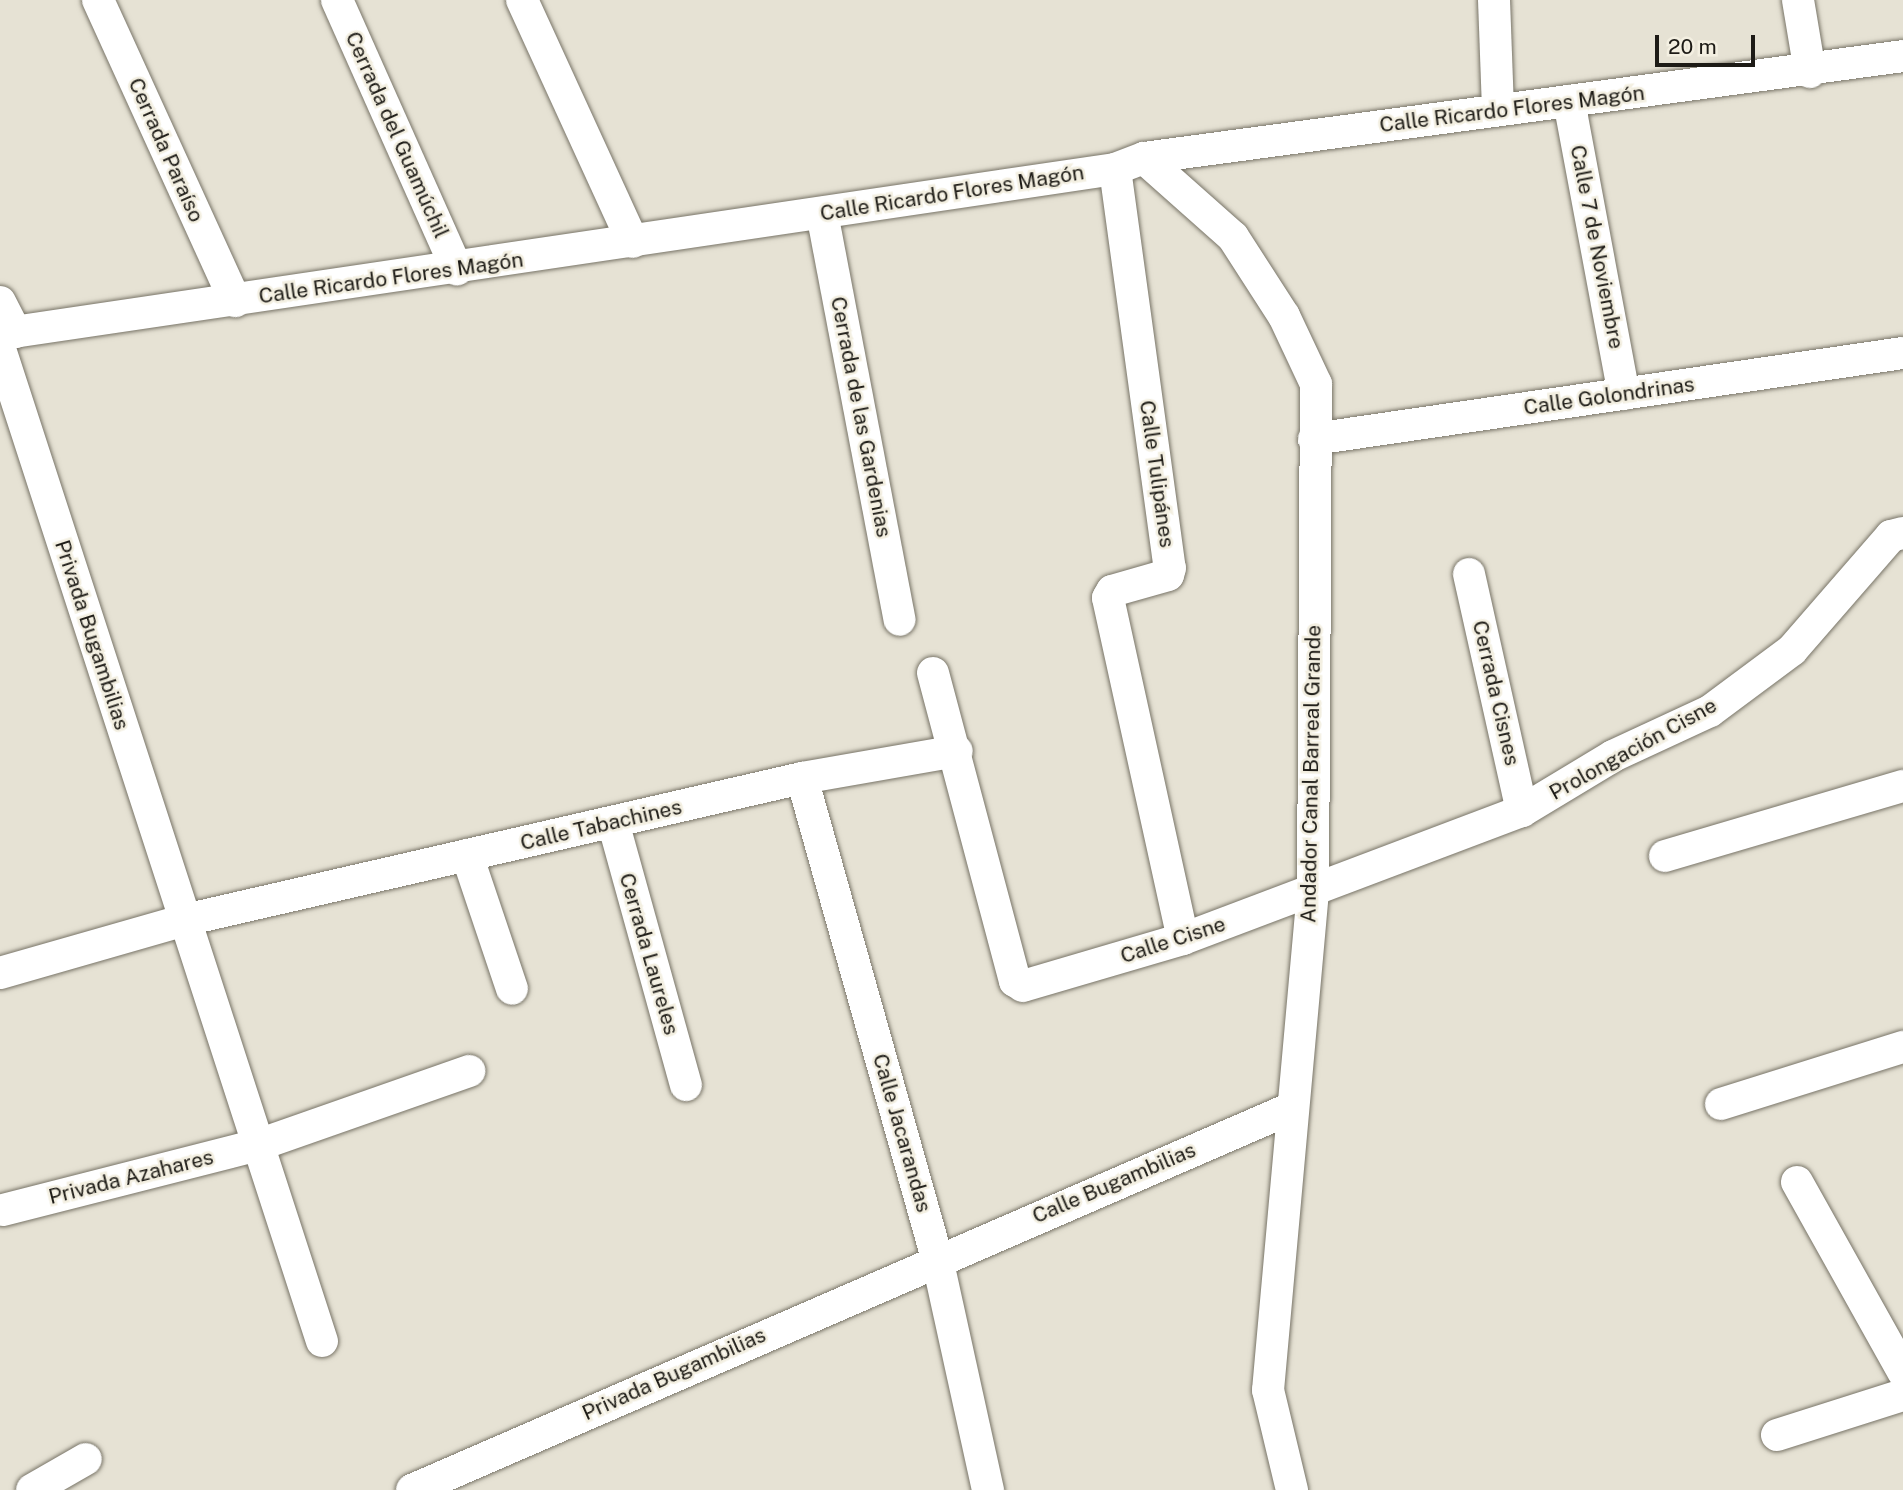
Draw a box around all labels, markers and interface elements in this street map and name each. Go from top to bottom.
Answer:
scale bar [1658,21,1758,65]
street label: Cerrada del Guamúchil [340,28,454,242]
text: 20 m [1668,34,1717,59]
street label: Cerrada Paraíso [123,74,209,226]
street label: Calle Ricardo Flores Magón [1378,80,1646,138]
street label: Calle 7 de Noviembre [1565,143,1629,351]
street label: Calle Ricardo Flores Magón [818,160,1086,226]
street label: Calle Ricardo Flores Magón [257,247,525,309]
street label: Cerrada de las Gardenias [825,294,897,540]
street label: Calle Golondrinas [1522,372,1696,420]
street label: Calle Tulipánes [1134,399,1180,549]
street label: Privada Bugambilias [49,537,135,733]
street label: Cerrada Cisnes [1467,618,1525,768]
street label: Andador Canal Barreal Grande [1296,625,1326,923]
street label: Prolongación Cisne [1545,693,1721,805]
street label: Calle Tabachines [518,794,684,856]
street label: Cerrada Laureles [614,870,684,1038]
street label: Calle Cisne [1117,911,1229,969]
street label: Calle Jacarandas [867,1051,937,1215]
street label: Calle Bugambilias [1029,1137,1199,1229]
street label: Privada Azahares [46,1144,216,1210]
street label: Privada Bugambilias [578,1322,770,1426]

